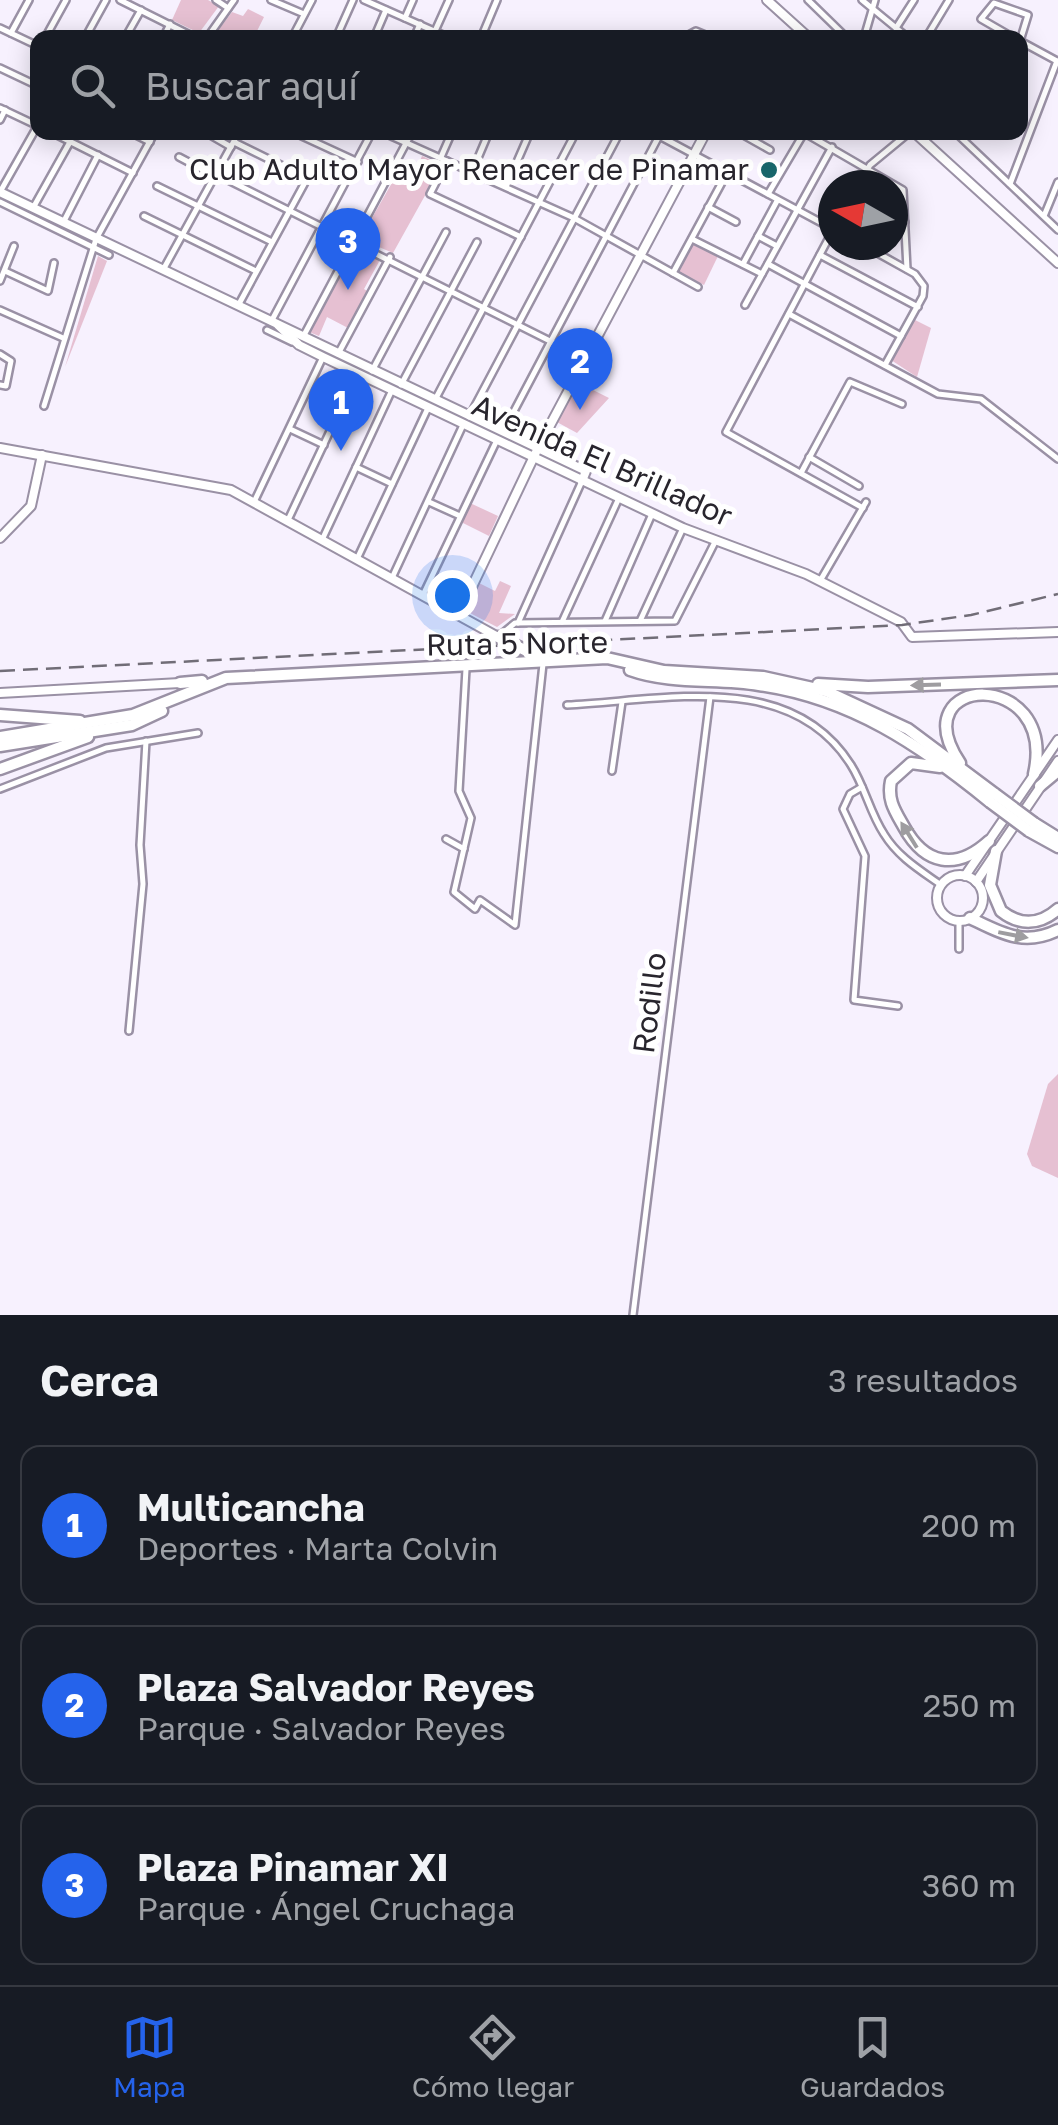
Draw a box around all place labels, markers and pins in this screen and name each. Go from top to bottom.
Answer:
place label: Club Adulto Mayor Renacer de Pinamar [189,151,749,187]
marker: Club Adulto Mayor Renacer de Pinamar [758,159,780,181]
pin: 3 [316,208,380,290]
pin: 2 [548,328,612,410]
pin: 1 [308,368,374,451]

